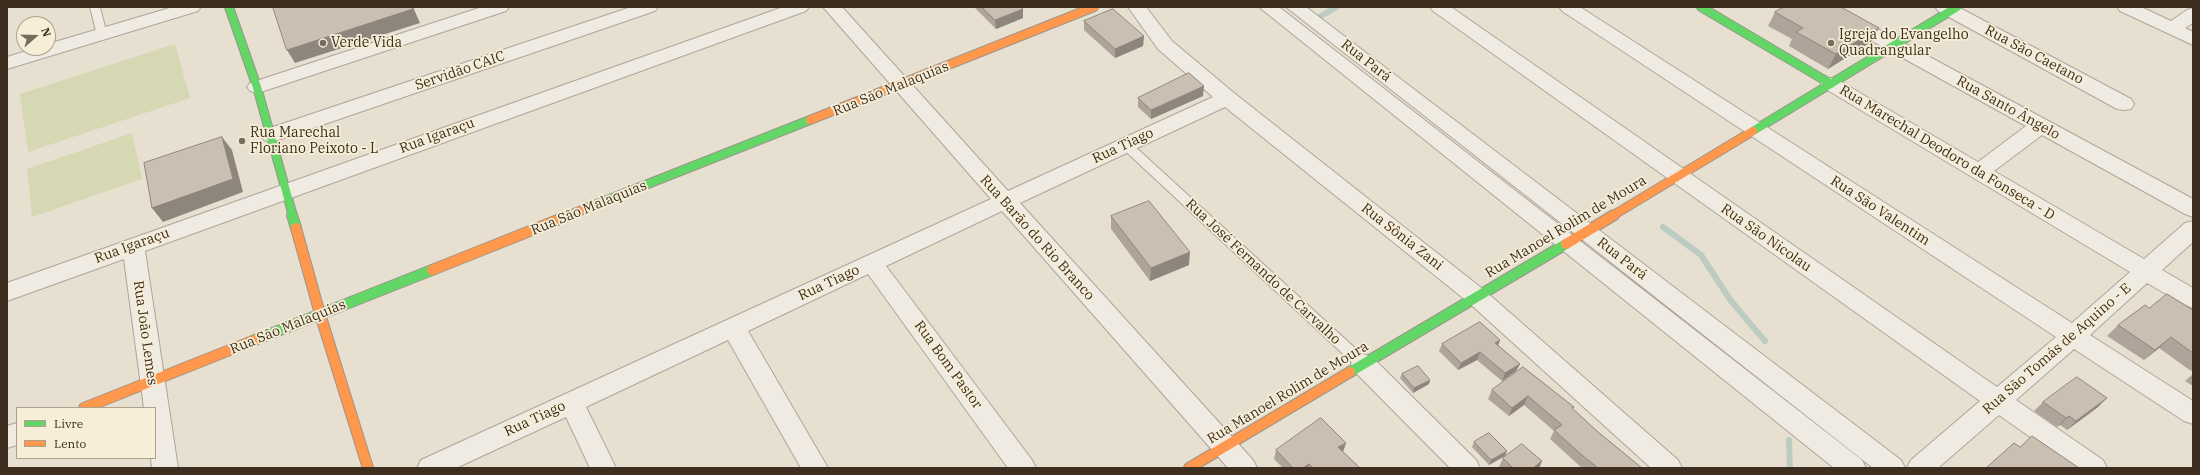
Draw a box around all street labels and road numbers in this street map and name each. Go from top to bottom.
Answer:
street label: Rua São Caetano [1982,22,2086,88]
street label: Rua Pará [1338,36,1394,86]
street label: Servidão CAIC [413,48,507,94]
street label: Rua São Malaquias [831,58,951,120]
street label: Rua Santo Ângelo [1953,73,2063,143]
street label: Rua Marechal Deodoro da Fonseca - D [1836,82,2058,224]
street label: Rua Igaraçu [397,115,477,157]
street label: Rua Tiago [1090,125,1156,167]
street label: Rua Barão do Rio Branco [976,172,1098,304]
street label: Rua Manoel Rolim de Moura [1482,172,1650,282]
street label: Rua São Valentim [1827,173,1933,249]
street label: Rua São Malaquias [529,177,649,239]
street label: Rua José Fernando de Carvalho [1182,196,1344,348]
street label: Rua Sônia Zani [1358,200,1446,274]
street label: Rua São Nicolau [1718,201,1814,275]
street label: Rua Igaraçu [92,225,172,267]
street label: Rua Pará [1594,234,1650,284]
street label: Rua Tiago [796,262,862,304]
street label: Rua João Lemes [129,280,161,386]
street label: Rua São Tomás de Aquino - E [1979,280,2135,418]
street label: Rua São Malaquias [228,296,348,358]
street label: Rua Bom Pastor [910,318,986,412]
street label: Rua Manoel Rolim de Moura [1204,338,1372,448]
street label: Rua Tiago [502,398,568,440]

